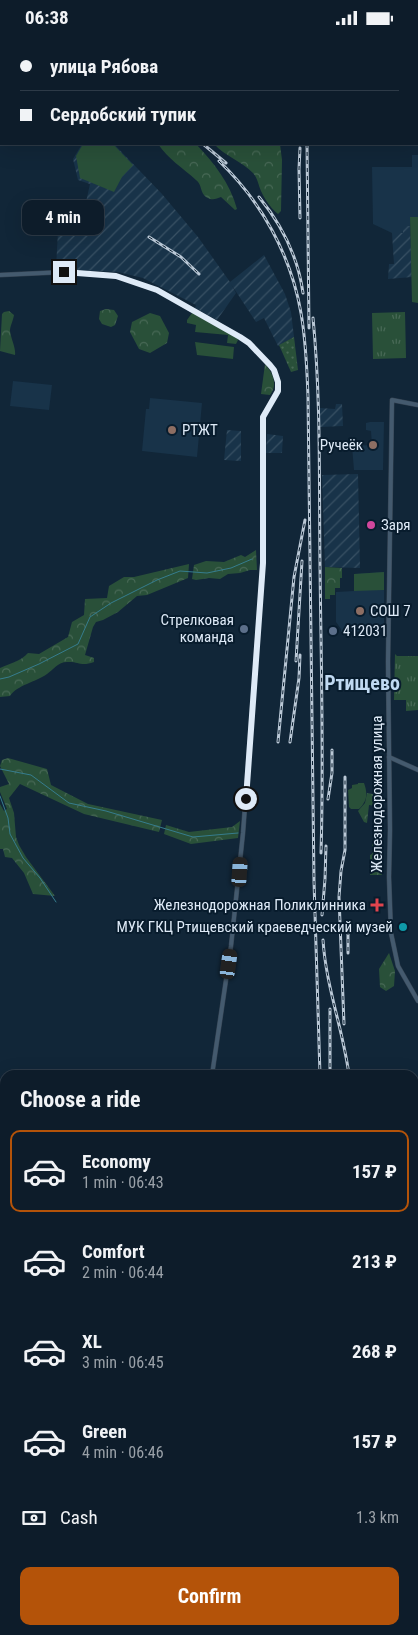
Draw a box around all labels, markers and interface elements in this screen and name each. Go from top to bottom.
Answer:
text: 06:38 [25,6,69,29]
text: улица Рябова [50,55,158,78]
text: Сердобский тупик [50,103,196,126]
callout: 4 min [23,199,105,235]
text: 4 min [45,208,81,227]
route end [53,261,75,283]
place label: РТЖТ [182,421,218,439]
marker: РТЖТ [166,424,178,436]
place label: Ручеёк [320,436,363,454]
marker: Ручеёк [367,439,379,451]
place label: Заря [381,516,411,534]
marker: Заря [365,519,377,531]
place label: СОШ 7 [370,602,411,620]
marker: СОШ 7 [354,605,366,617]
place label: Стрелковая команда [160,611,234,646]
place label: 412031 [343,622,387,640]
marker: Стрелковая команда [238,623,250,635]
marker: 412031 [327,625,339,637]
district label: Ртищево [324,671,400,695]
street label: Железнодорожная улица [368,716,386,872]
route start [235,788,257,810]
car [231,857,248,887]
place label: Железнодорожная Поликлинника [154,896,366,914]
marker: Железнодорожная Поликлинника [370,898,384,912]
place label: МУК ГКЦ Ртищевский краеведческий музей [116,918,393,936]
marker: МУК ГКЦ Ртищевский краеведческий музей [397,921,409,933]
car [219,948,238,980]
text: Choose a ride [20,1087,141,1112]
icon: car [22,1149,67,1194]
text: Economy [82,1150,151,1173]
text: 157 ₽ [352,1160,397,1183]
text: 1 min · 06:43 [82,1173,164,1192]
icon: car [22,1239,67,1284]
text: Comfort [82,1240,145,1263]
text: 213 ₽ [352,1250,397,1273]
text: 2 min · 06:44 [82,1263,164,1282]
icon: car [22,1329,67,1374]
text: XL [82,1330,102,1353]
text: 268 ₽ [352,1340,397,1363]
text: 3 min · 06:45 [82,1353,164,1372]
icon: car [22,1419,67,1464]
text: Green [82,1420,127,1443]
text: 157 ₽ [352,1430,397,1453]
text: 4 min · 06:46 [82,1443,164,1462]
icon: cash [20,1504,48,1532]
text: Cash [60,1506,98,1529]
text: 1.3 km [356,1508,399,1527]
button: Confirm [20,1567,399,1625]

